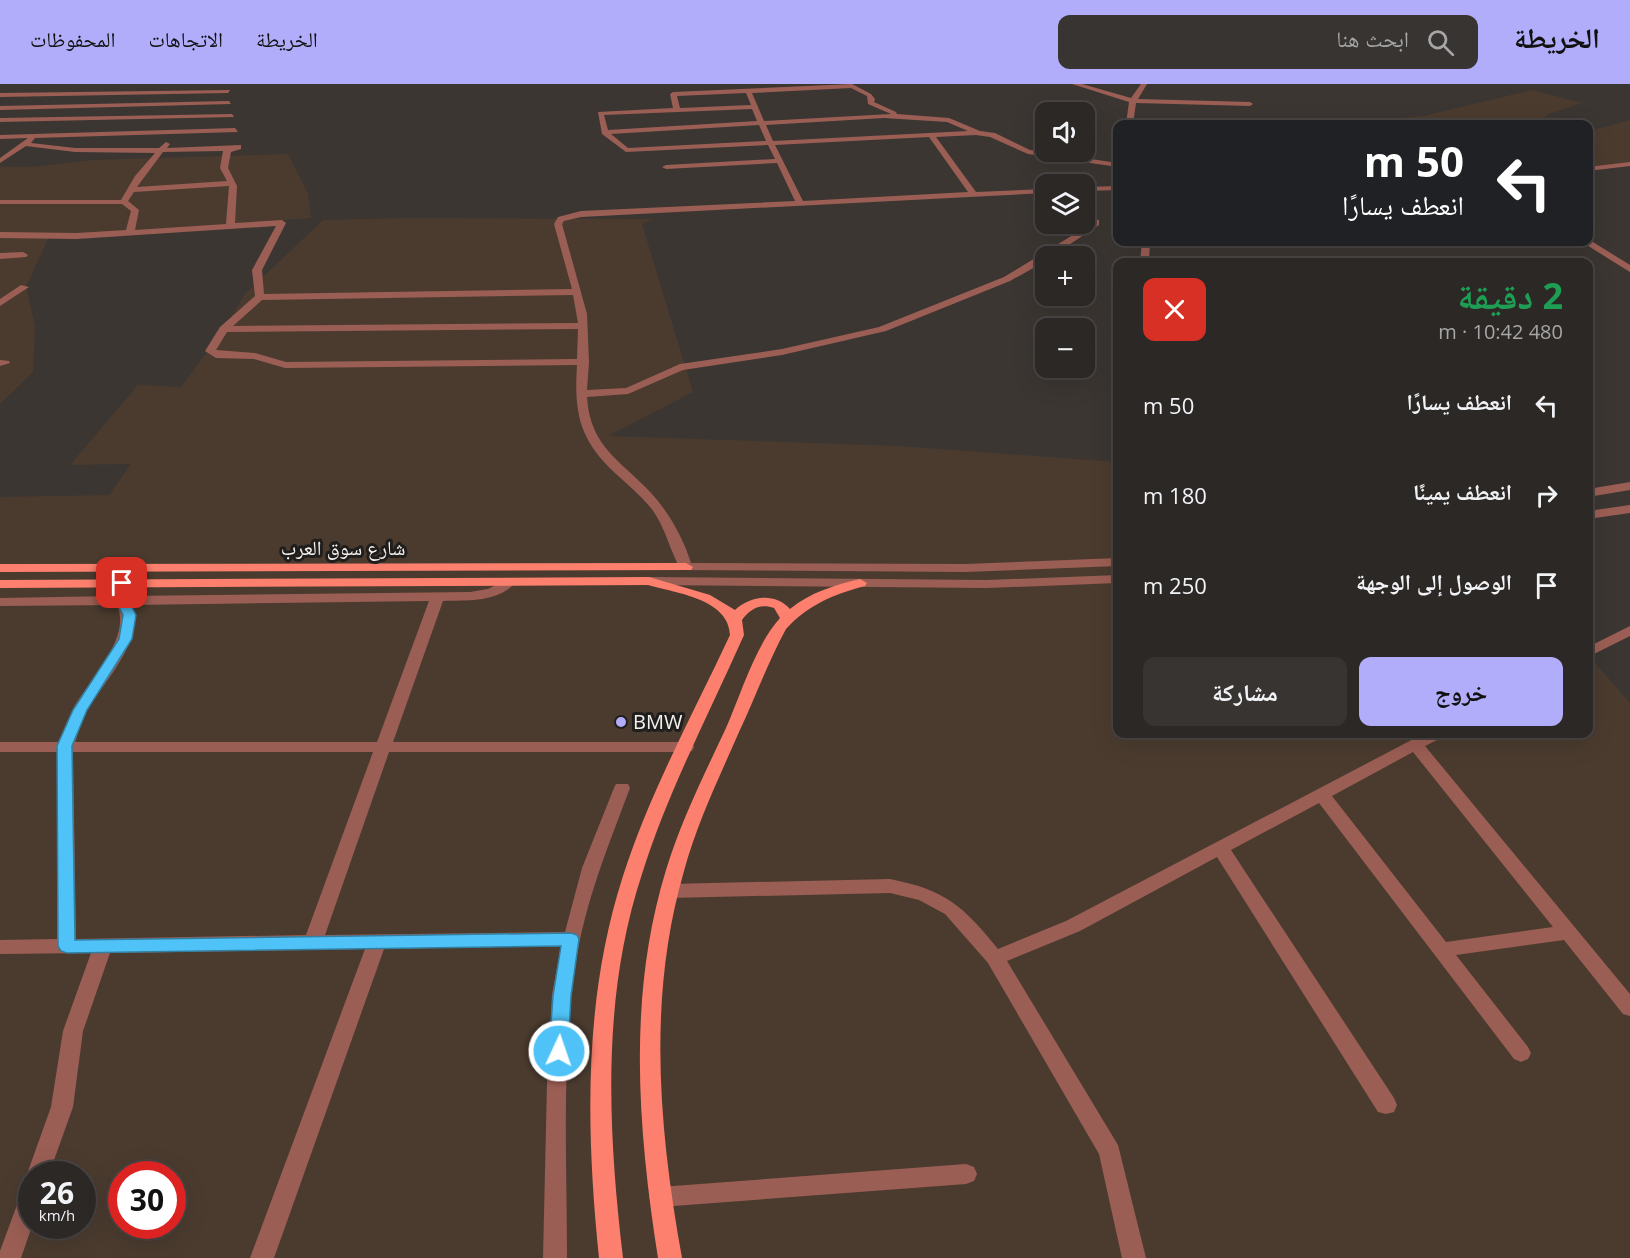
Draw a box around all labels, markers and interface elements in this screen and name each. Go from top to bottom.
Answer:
search box [1058,15,1478,69]
text: الخريطة [1514,18,1600,56]
text: ابحث هنا [1336,23,1409,53]
text: المحفوظات [30,25,115,53]
text: الاتجاهات [148,25,223,53]
text: الخريطة [256,25,318,53]
icon: search [1424,26,1457,59]
map controls [1035,102,1095,378]
button: sound [1035,102,1095,162]
text: 50 m [1364,132,1464,189]
icon: left [1485,144,1563,222]
button: layers [1035,174,1095,234]
text: انعطف يسارًا [1342,186,1464,223]
button: + [1035,246,1095,306]
text: 2 دقيقة [1457,271,1563,320]
button: close [1143,278,1206,341]
button: − [1035,318,1095,378]
text: 480 m · 10:42 [1438,318,1563,345]
text: انعطف يسارًا [1407,386,1512,416]
icon: left [1530,389,1563,422]
text: 50 m [1143,390,1194,420]
text: انعطف يمينًا [1413,476,1512,506]
icon: right [1530,479,1563,512]
text: 180 m [1143,480,1207,510]
street label: شارع سوق العرب [281,534,405,561]
pin [96,557,147,608]
icon: arrive [105,566,138,599]
text: الوصول إلى الوجهة [1356,566,1512,596]
icon: arrive [1530,569,1563,602]
text: 250 m [1143,570,1207,600]
button: مشاركة [1143,657,1347,726]
button: خروج [1359,657,1563,726]
place label: BMW [633,708,683,735]
marker: BMW [614,715,628,729]
position arrow [527,1019,591,1083]
speed limit sign: 30 [108,1161,186,1239]
text: 26 [40,1172,74,1213]
text: km/h [39,1205,75,1225]

